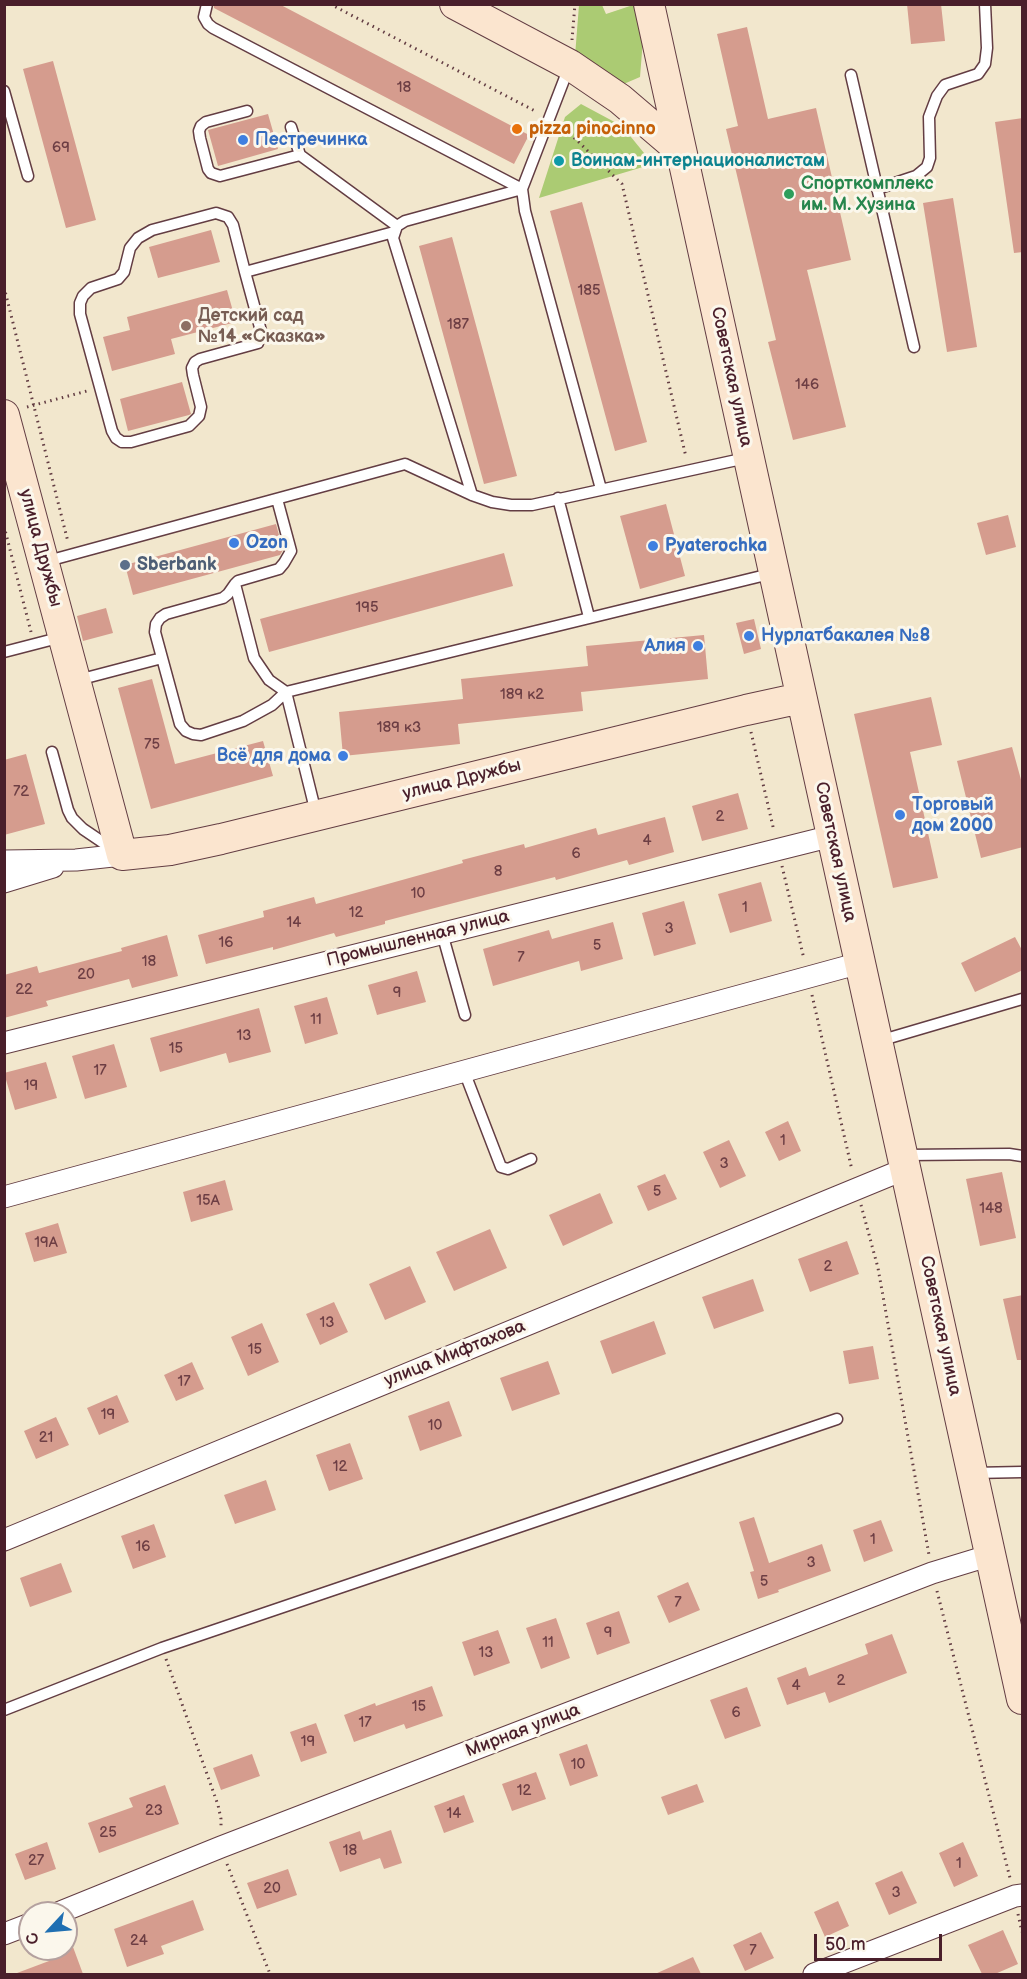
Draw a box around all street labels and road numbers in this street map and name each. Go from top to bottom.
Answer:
street label: Советская улица [706,305,756,449]
street label: улица Дружбы [14,487,66,609]
street label: улица Дружбы [401,755,523,805]
street label: Советская улица [810,780,860,924]
street label: Промышленная улица [324,906,512,972]
street label: Советская улица [915,1254,965,1398]
street label: улица Мифтахова [381,1316,529,1392]
street label: Мирная улица [463,1699,583,1763]

